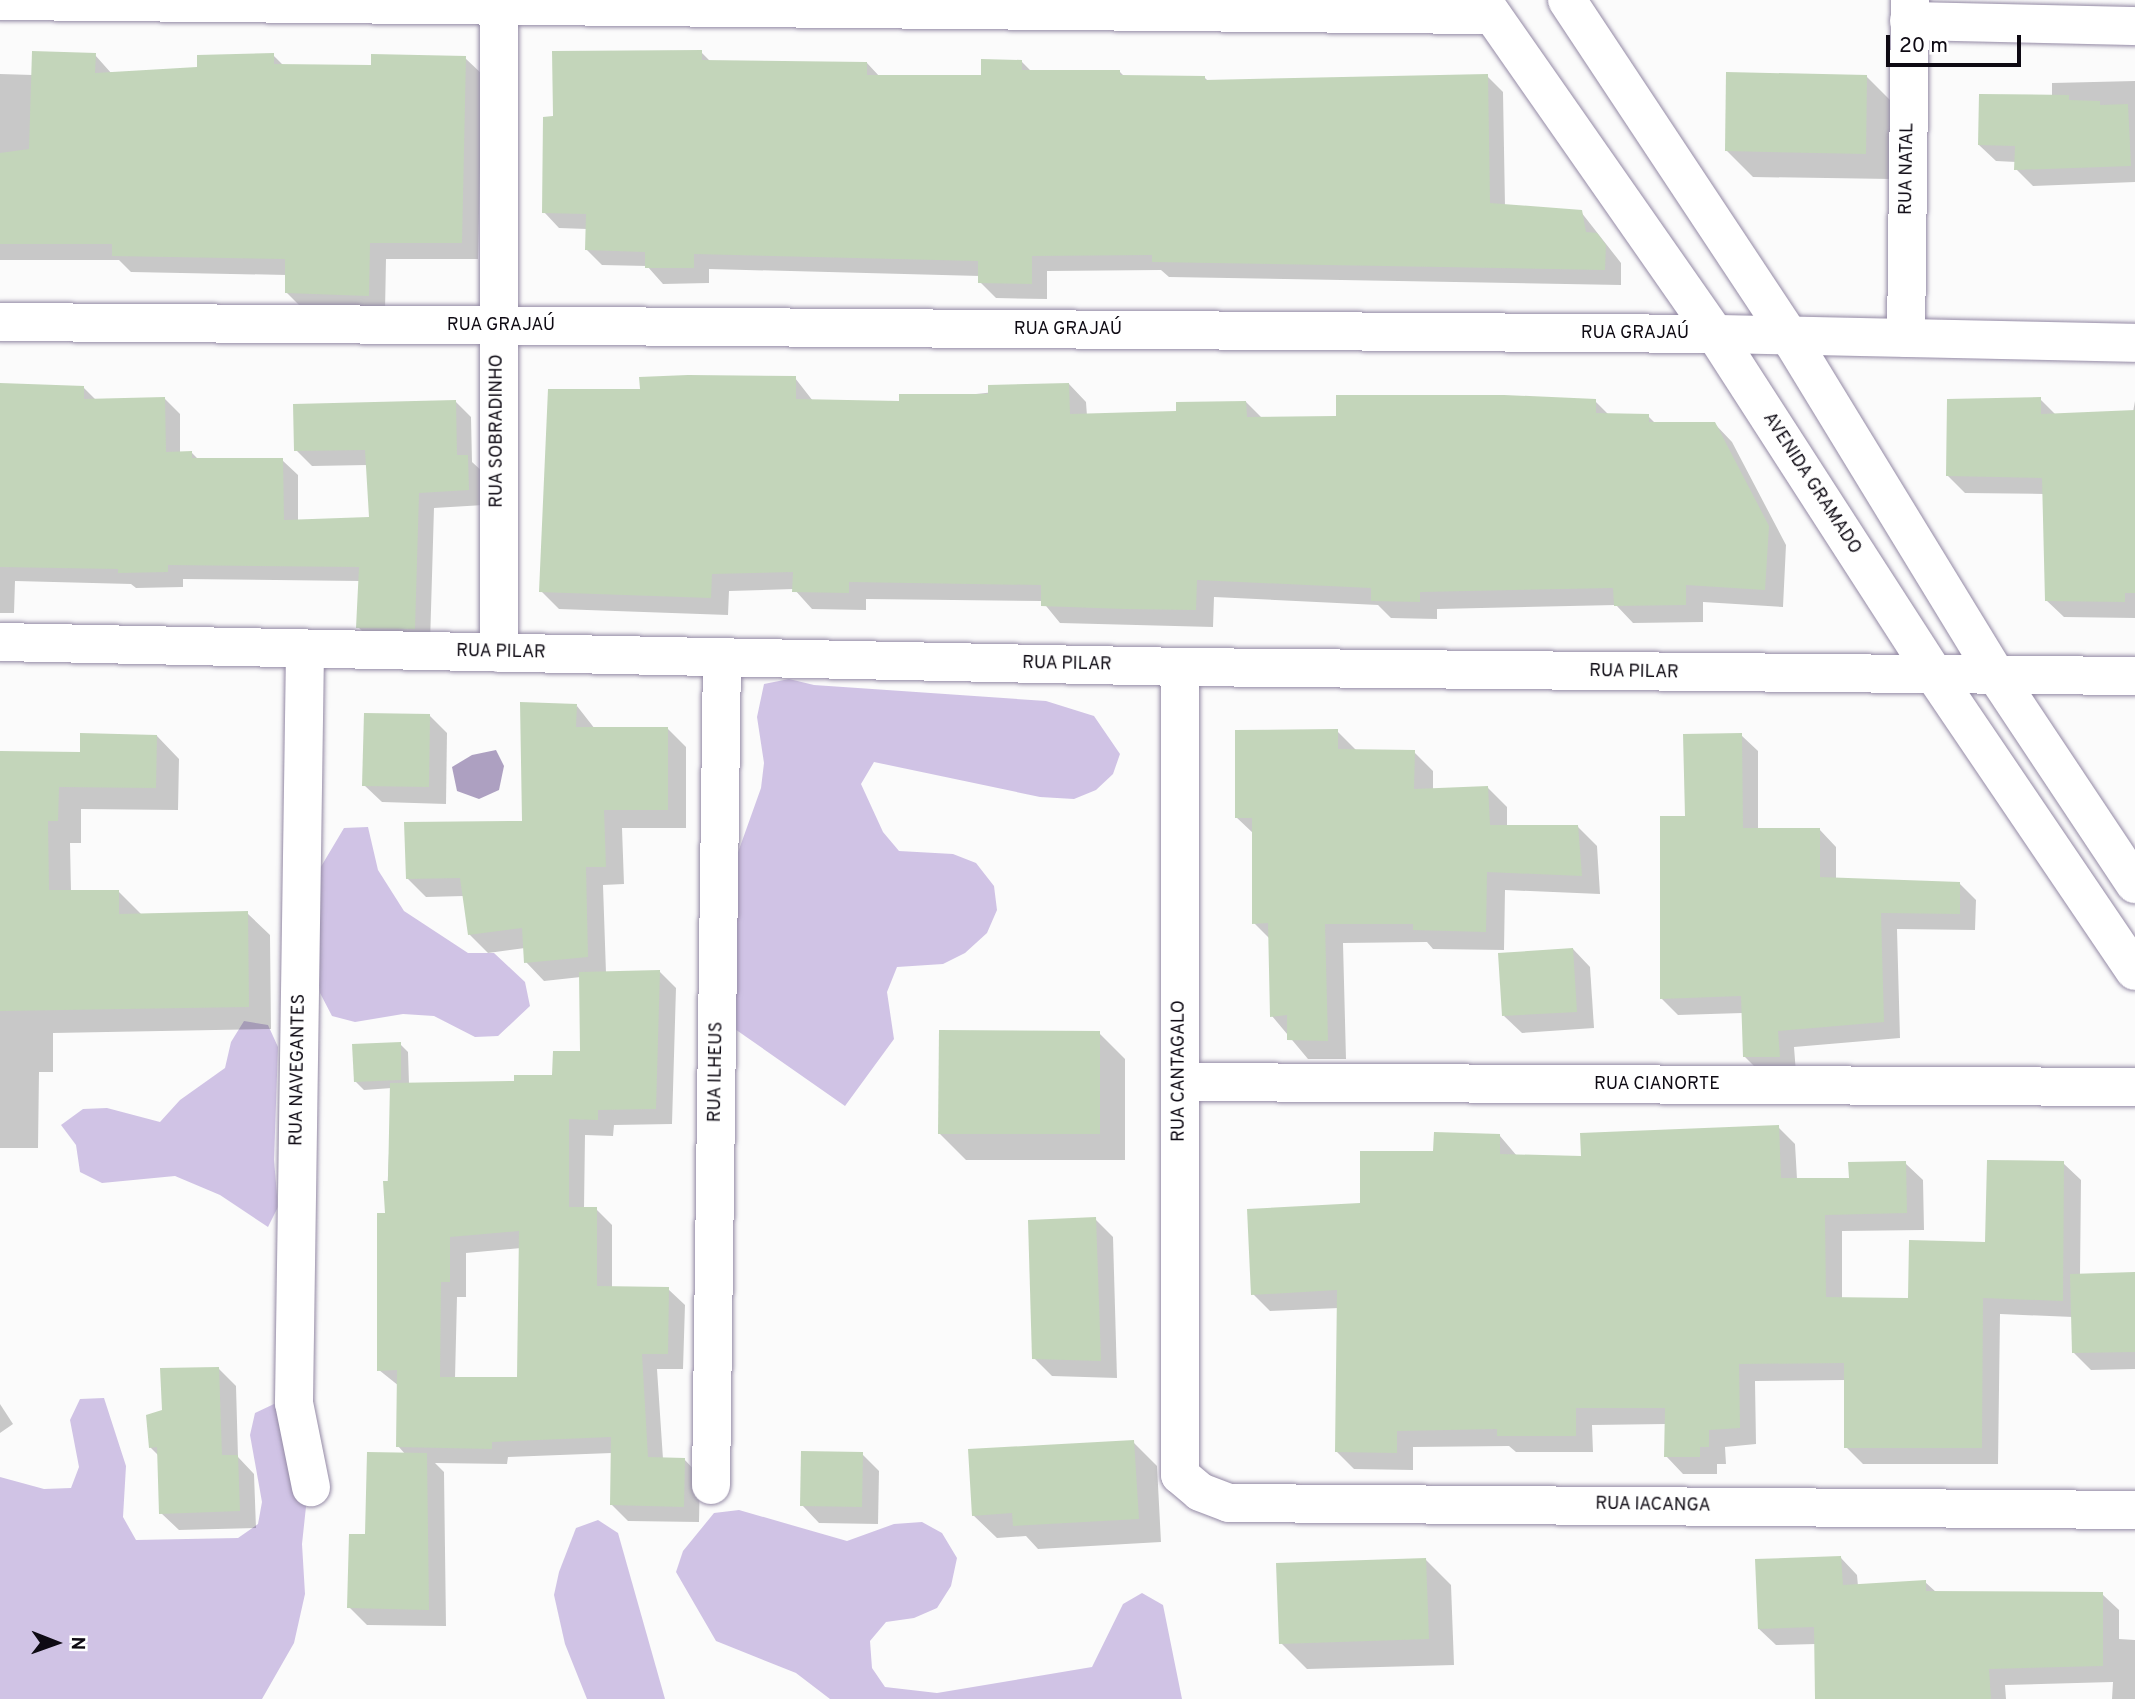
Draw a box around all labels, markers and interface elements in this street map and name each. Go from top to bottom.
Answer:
scale bar [1890,21,2025,65]
text: 20 m [1899,33,1948,60]
street label: RUA NATAL [1896,122,1920,216]
street label: RUA GRAJAÚ [446,315,556,337]
street label: RUA GRAJAÚ [1013,319,1123,341]
street label: RUA GRAJAÚ [1580,323,1690,345]
street label: RUA SOBRADINHO [487,354,509,508]
street label: AVENIDA GRAMADO [1757,409,1865,559]
street label: RUA PILAR [456,641,546,665]
street label: RUA PILAR [1022,653,1112,677]
street label: RUA PILAR [1589,661,1679,685]
street label: RUA NAVEGANTES [287,993,311,1147]
street label: RUA CANTAGALO [1169,1000,1191,1142]
street label: RUA ILHEUS [705,1021,729,1123]
street label: RUA CIANORTE [1594,1074,1720,1096]
street label: RUA IACANGA [1595,1494,1711,1518]
north arrow [21,1608,91,1678]
text: N [65,1636,89,1650]

